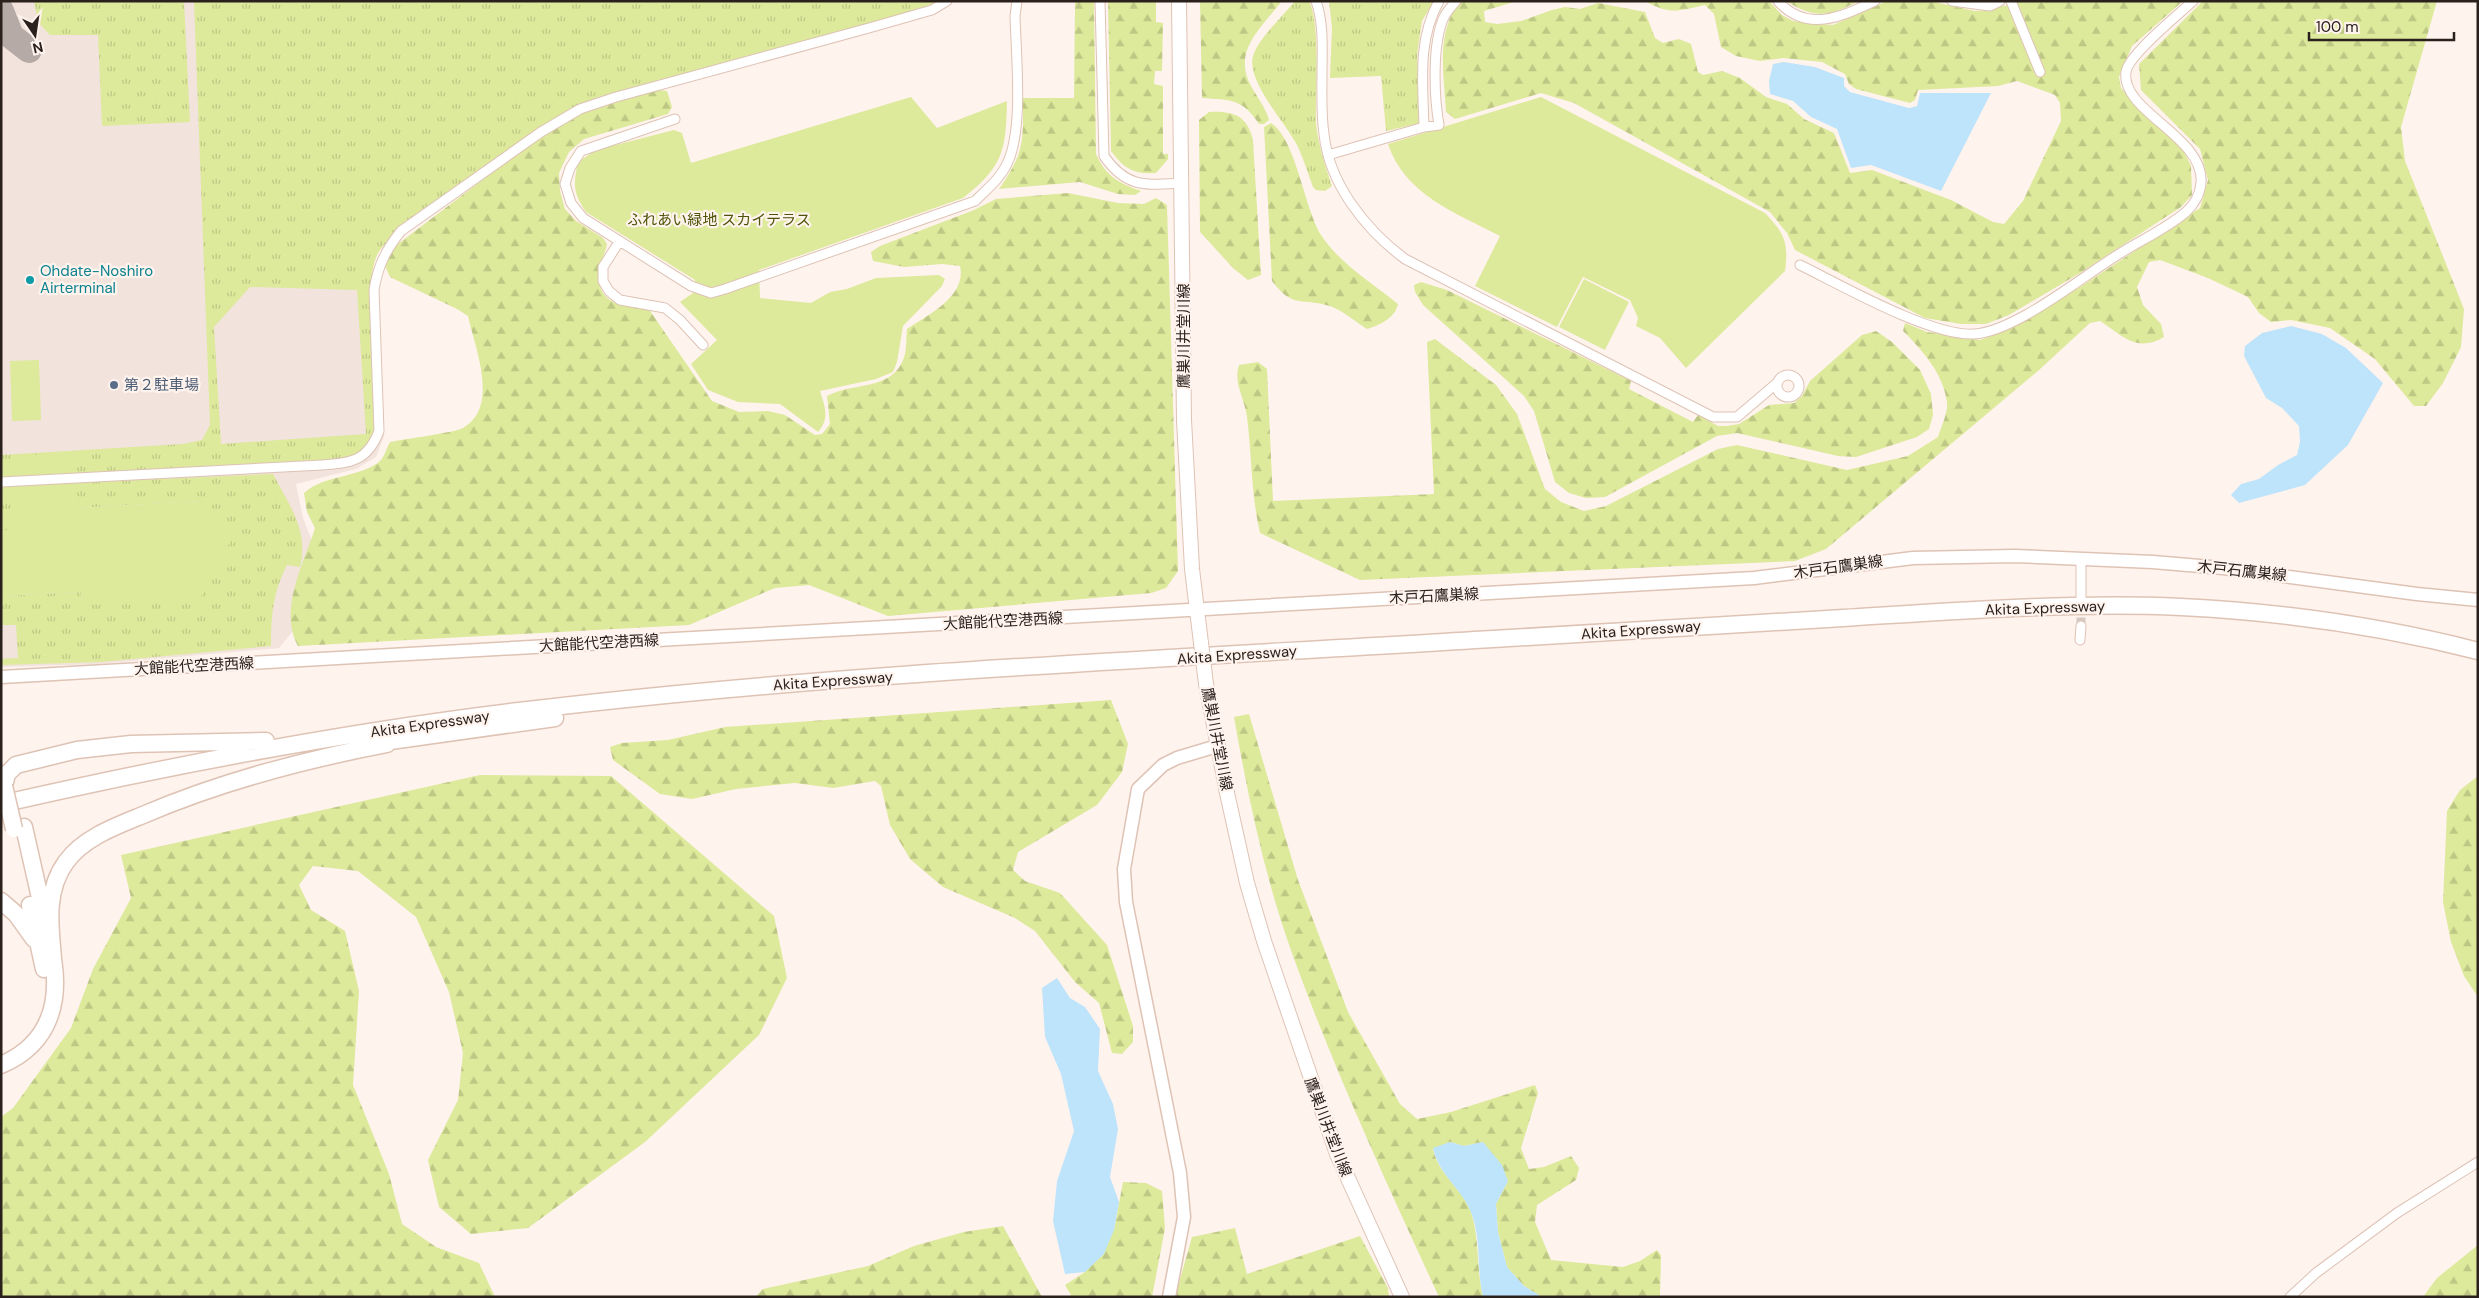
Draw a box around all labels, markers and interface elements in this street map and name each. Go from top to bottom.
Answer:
north arrow [10,10,60,60]
scale bar [2309,10,2454,42]
text: 100 m [2316,17,2359,37]
text: N [31,38,45,58]
park label: ふれあい緑地 スカイテラス [627,210,811,230]
place label: Ohdate-Noshiro Airterminal [40,261,153,298]
marker: Ohdate-Noshiro Airterminal [24,274,36,286]
street label: 鷹巣川井堂川線 [1174,283,1194,389]
place label: 第２駐車場 [124,375,199,395]
marker: 第２駐車場 [108,379,120,391]
street label: 木戸石鷹巣線 [1792,551,1884,583]
street label: 木戸石鷹巣線 [2196,556,2288,586]
street label: 木戸石鷹巣線 [1389,584,1479,608]
street label: Akita Expressway [1984,596,2106,620]
street label: 大館能代空港西線 [943,608,1063,634]
street label: Akita Expressway [1580,616,1702,644]
street label: 大館能代空港西線 [539,630,659,656]
street label: Akita Expressway [1176,641,1298,669]
street label: 大館能代空港西線 [134,653,254,679]
street label: Akita Expressway [772,667,894,695]
street label: 鷹巣川井堂川線 [1197,686,1237,792]
street label: Akita Expressway [369,706,492,742]
street label: 鷹巣川井堂川線 [1300,1074,1356,1180]

